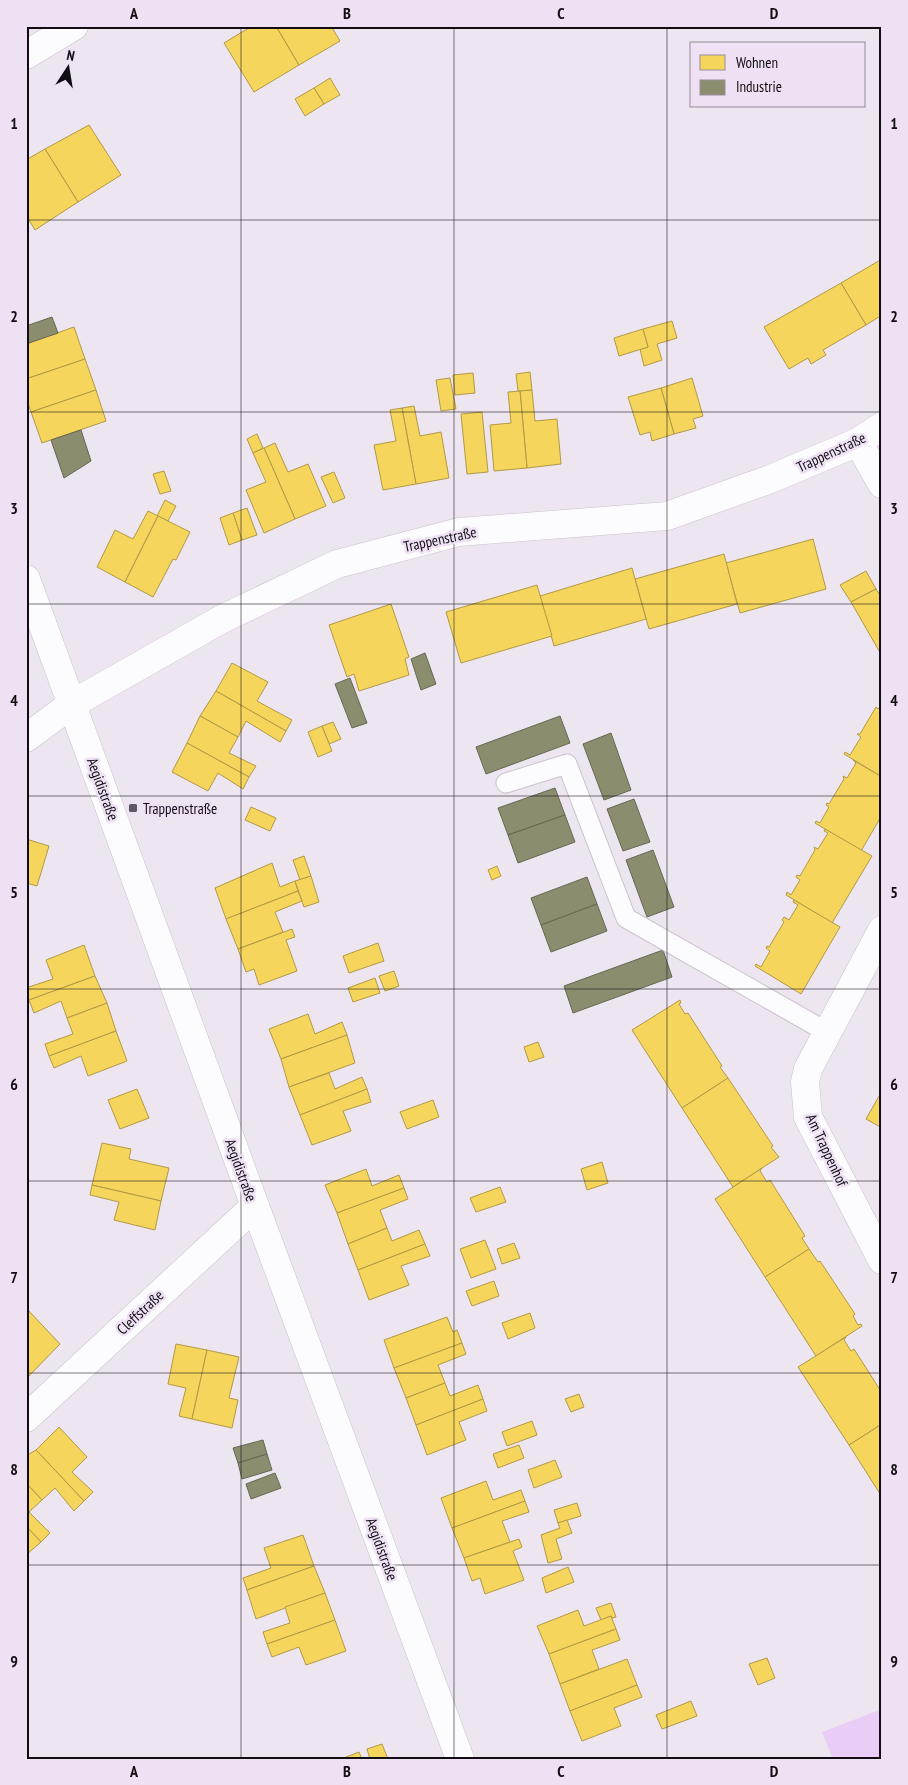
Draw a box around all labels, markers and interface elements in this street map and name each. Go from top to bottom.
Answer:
text: A [129,3,139,23]
text: B [343,3,351,23]
text: C [557,3,565,23]
text: D [770,3,779,23]
north arrow [42,42,92,92]
legend [690,42,866,108]
text: N [65,46,76,65]
text: Wohnen [736,53,778,72]
text: Industrie [736,77,782,96]
text: 1 [10,113,18,133]
text: 1 [890,113,898,133]
text: 2 [10,306,18,326]
text: 2 [890,306,898,326]
street label: Trappenstraße [793,428,869,476]
text: 3 [10,498,18,518]
text: 3 [890,498,898,518]
street label: Trappenstraße [402,522,478,556]
text: 4 [10,690,18,710]
text: 4 [890,690,898,710]
street label: Aegidistraße [83,755,123,823]
place label: Trappenstraße [143,799,217,818]
marker: Trappenstraße [127,802,139,814]
text: 5 [10,882,18,902]
text: 5 [890,882,898,902]
text: 6 [10,1074,18,1094]
text: 6 [890,1074,898,1094]
street label: Am Trappenhof [802,1111,853,1190]
street label: Aegidistraße [221,1136,261,1204]
text: 7 [10,1267,18,1287]
text: 7 [890,1267,898,1287]
street label: Cleffstraße [113,1286,167,1338]
text: 8 [10,1459,18,1479]
text: 8 [890,1459,898,1479]
street label: Aegidistraße [362,1515,402,1583]
text: 9 [10,1651,18,1671]
text: 9 [890,1651,898,1671]
text: A [129,1761,139,1781]
text: B [343,1761,351,1781]
text: C [557,1761,565,1781]
text: D [770,1761,779,1781]

